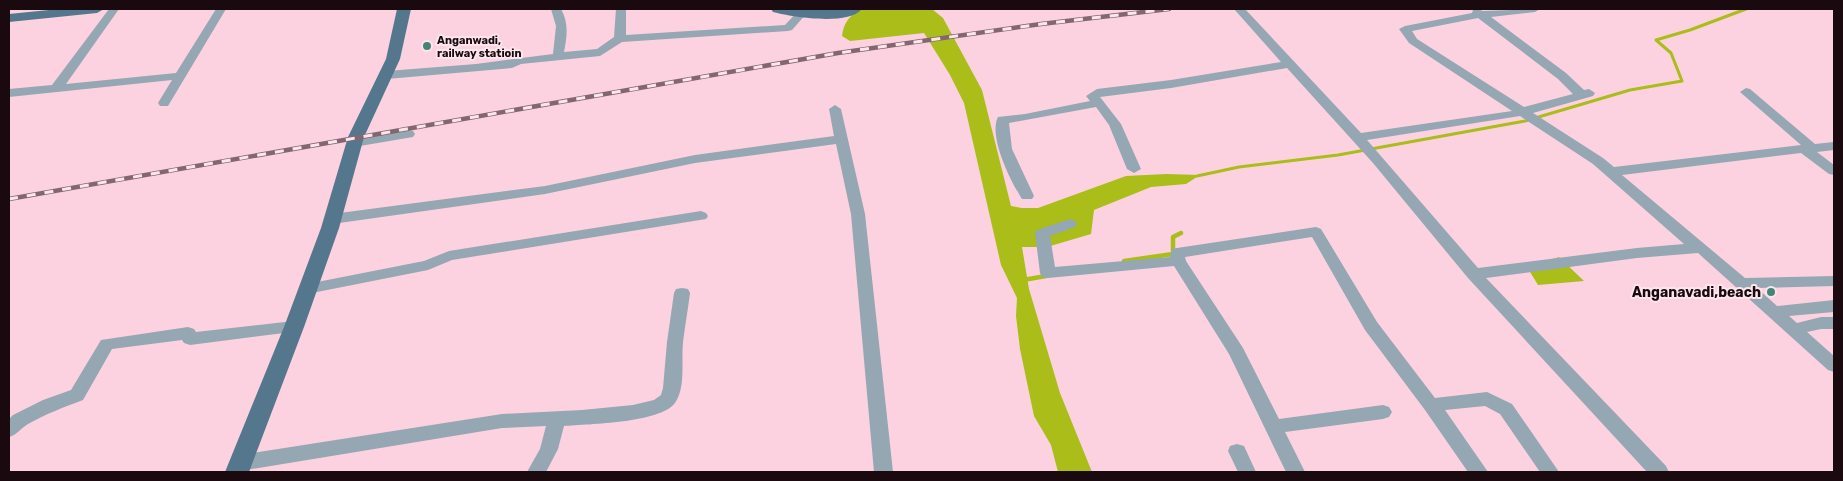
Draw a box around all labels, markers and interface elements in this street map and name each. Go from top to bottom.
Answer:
place label: Anganwadi, railway statioin [437,34,522,60]
marker: Anganwadi, railway statioin [421,40,433,52]
place label: Anganavadi,beach [1632,284,1761,301]
marker: Anganavadi,beach [1765,286,1777,298]

